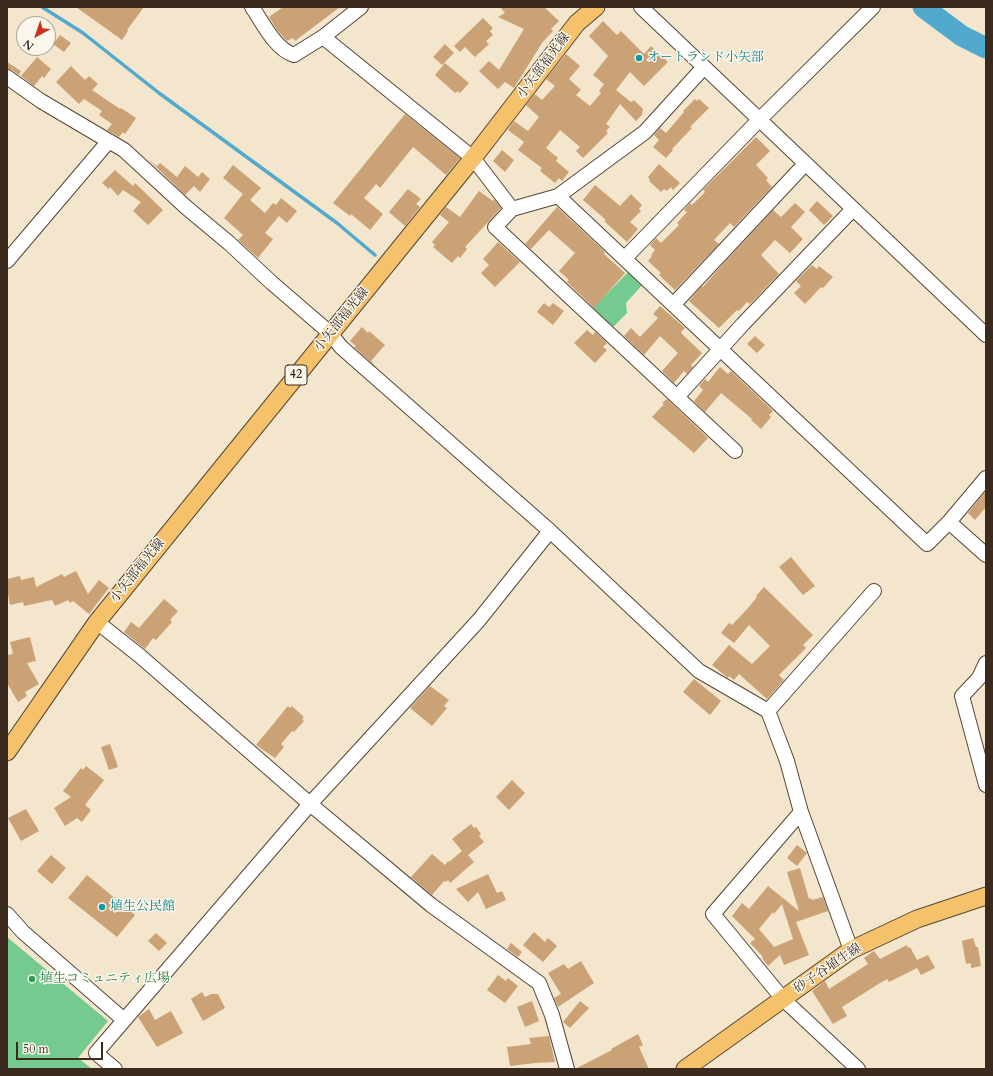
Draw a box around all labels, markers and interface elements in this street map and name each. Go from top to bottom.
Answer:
north arrow [16,16,56,56]
street label: 小矢部福光線 [514,30,574,102]
text: N [20,36,37,54]
place label: オートランド小矢部 [647,50,764,66]
marker: オートランド小矢部 [634,53,644,63]
street label: 小矢部福光線 [311,285,373,355]
road number: 42 [285,365,307,385]
street label: 小矢部福光線 [107,536,169,606]
place label: 埴生公民館 [110,899,175,915]
marker: 埴生公民館 [97,902,107,912]
street label: 砂子谷埴生線 [791,941,865,997]
place label: 埴生コミュニティ広場 [40,971,170,987]
marker: 埴生コミュニティ広場 [27,974,37,984]
scale bar [18,1034,105,1060]
text: 50 m [23,1041,49,1057]

